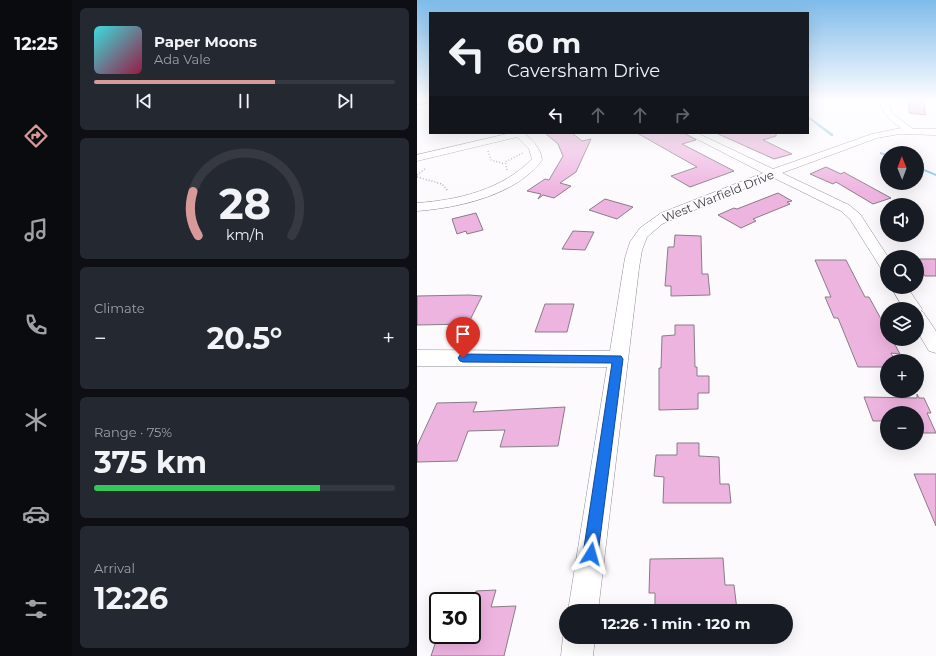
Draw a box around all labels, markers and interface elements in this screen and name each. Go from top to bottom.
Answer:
text: 60 m [507,26,581,60]
icon: left [441,28,493,80]
text: Paper Moons [154,32,257,51]
text: 12:25 [14,33,58,55]
text: Ada Vale [154,51,211,67]
text: Caversham Drive [507,60,660,82]
icon: previous [133,90,155,112]
icon: pause [233,90,255,112]
icon: next [334,90,356,112]
icon: left [545,104,567,126]
icon: ahead [587,104,609,126]
icon: ahead [629,104,651,126]
icon: right [671,104,693,126]
icon: directions [22,122,50,150]
north arrow [880,146,924,190]
map controls [880,146,924,450]
street label: West Warfield Drive [660,167,776,225]
text: 28 [219,179,271,229]
button: sound [880,198,924,242]
icon: music [22,216,50,244]
text: km/h [225,226,264,244]
button: search [880,250,924,294]
text: Climate [94,300,145,316]
button: layers [880,302,924,346]
icon: phone [22,311,50,339]
pin [446,317,480,358]
text: 20.5° [207,320,282,357]
icon: arrive [452,323,474,345]
text: − [94,325,107,352]
text: + [382,325,395,352]
button: + [880,354,924,398]
icon: climate [22,406,50,434]
button: − [880,406,924,450]
text: Range · 75% [94,424,172,440]
text: 375 km [94,444,207,481]
icon: car [22,500,50,528]
position arrow [570,533,612,575]
text: Arrival [94,560,135,576]
text: 12:26 [94,580,168,617]
speed limit sign: 30 [429,592,481,644]
icon: filters [22,595,50,623]
text: 12:26 · 1 min · 120 m [602,614,750,633]

